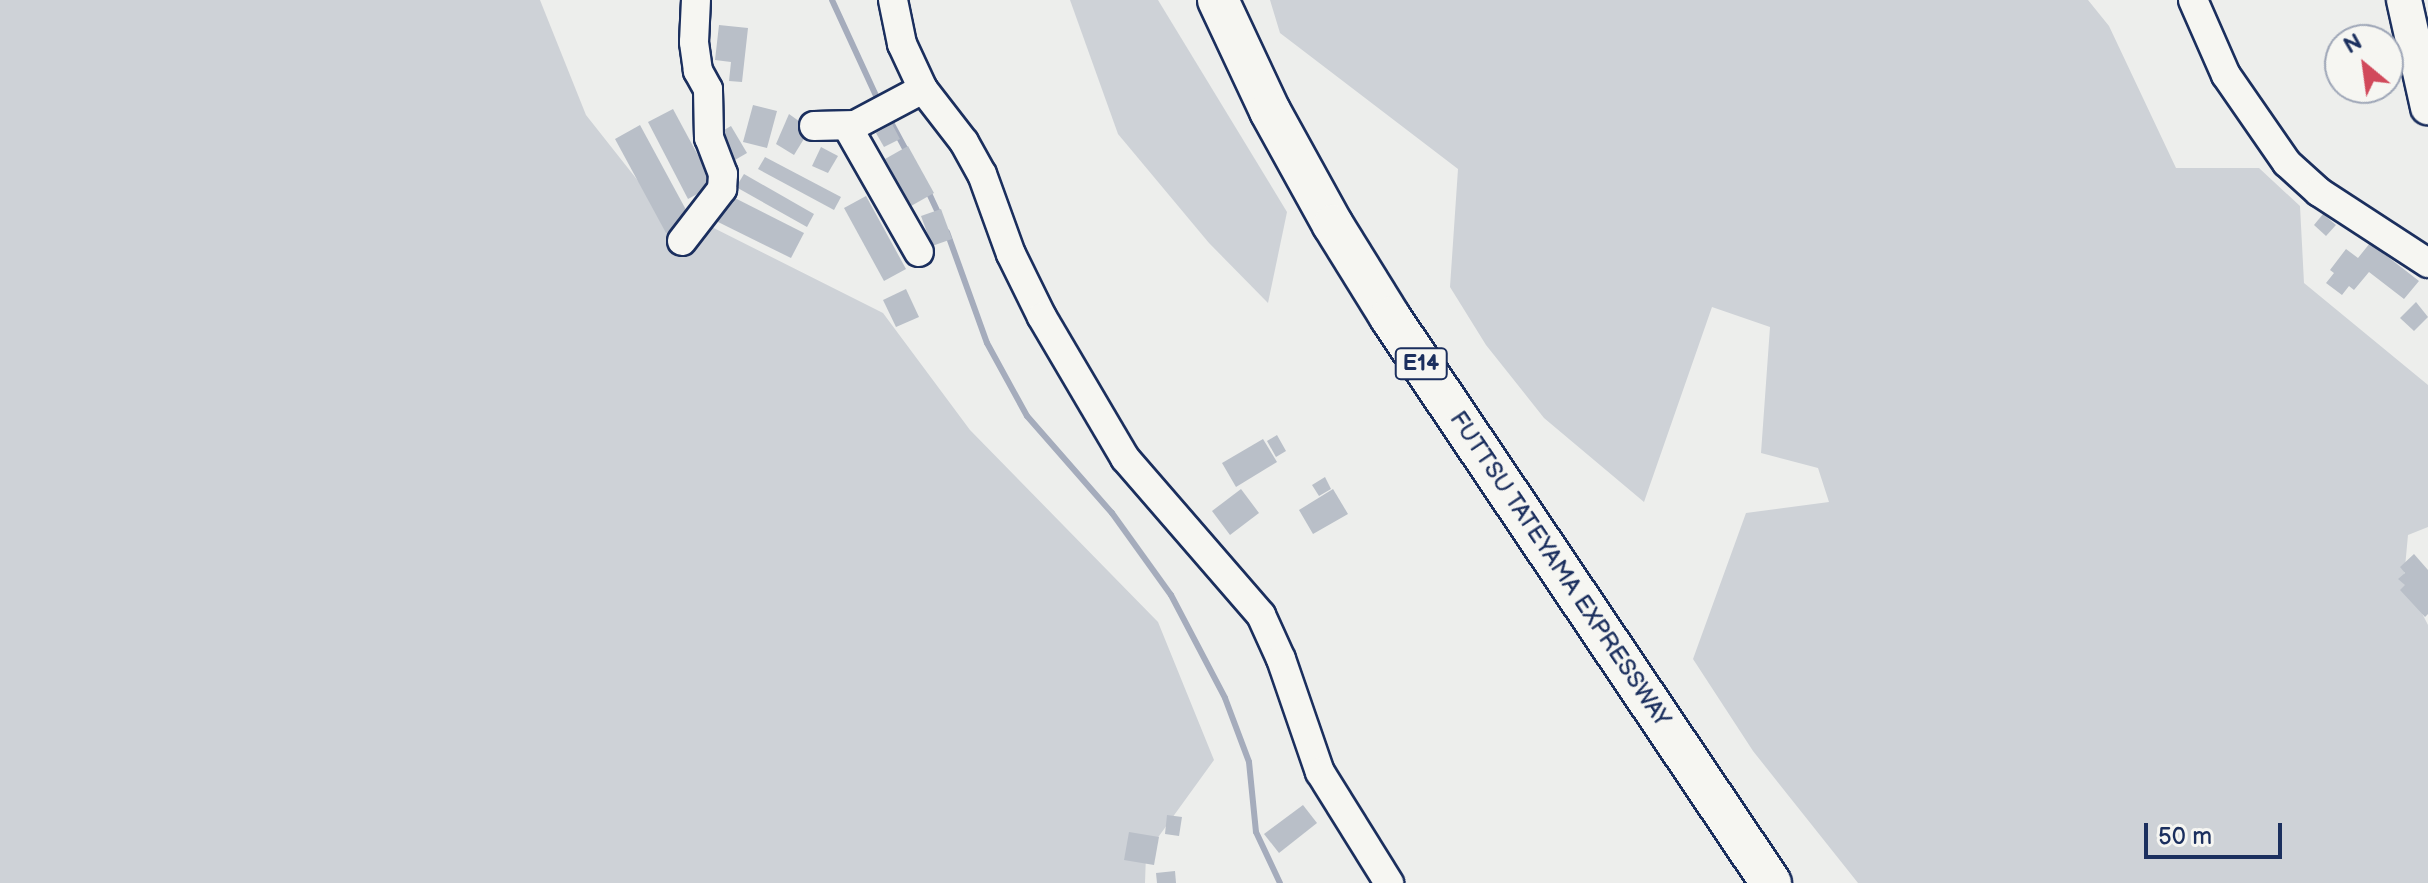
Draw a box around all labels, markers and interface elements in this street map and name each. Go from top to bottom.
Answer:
north arrow [2324,24,2404,104]
text: N [2339,29,2367,60]
road number: E14 [1393,346,1449,382]
street label: FUTTSU TATEYAMA EXPRESSWAY [1443,405,1677,733]
scale bar [2148,807,2286,857]
text: 50 m [2158,822,2212,851]

